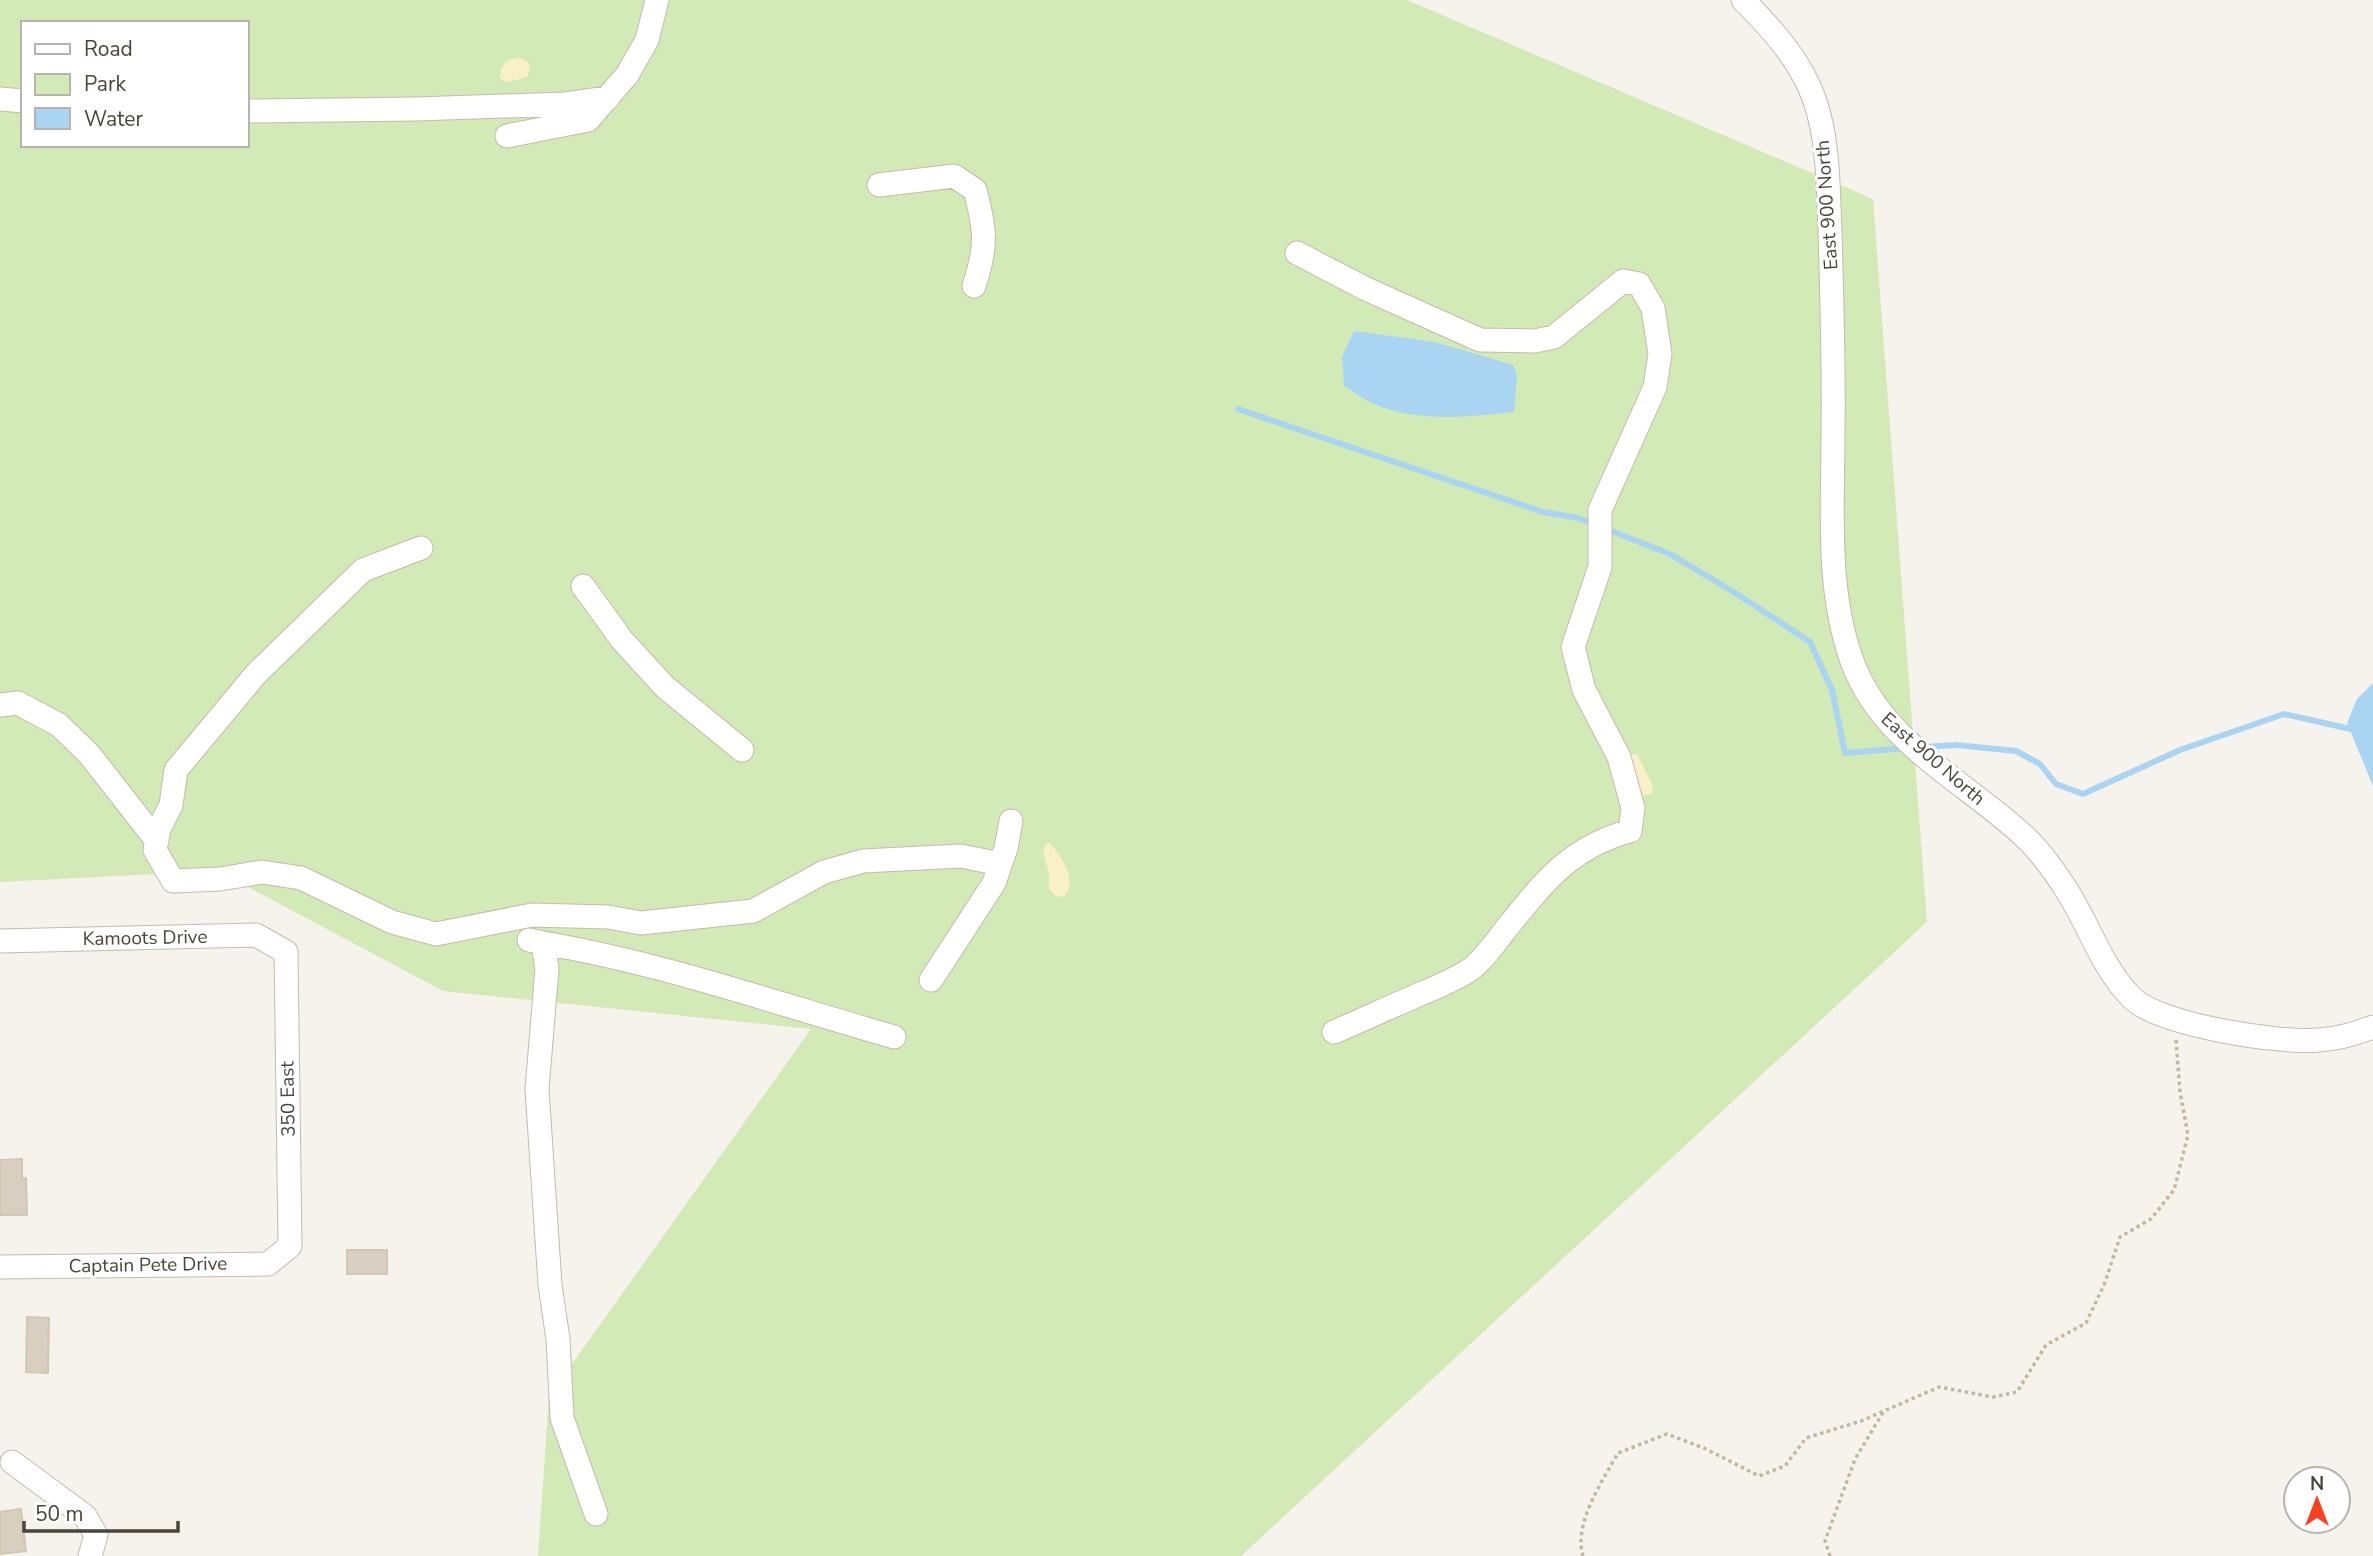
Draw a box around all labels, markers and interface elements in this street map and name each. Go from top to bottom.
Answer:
legend [21,21,248,147]
text: Road [84,35,133,63]
text: Park [84,70,126,98]
text: Water [84,105,143,133]
street label: East 900 North [1809,139,1845,271]
street label: East 900 North [1875,707,1991,811]
street label: Kamoots Drive [82,924,208,952]
street label: 350 East [274,1061,302,1137]
street label: Captain Pete Drive [68,1251,228,1279]
north arrow [2282,1465,2352,1535]
text: N [2310,1471,2324,1497]
scale bar [24,1490,178,1534]
text: 50 m [35,1500,84,1528]

